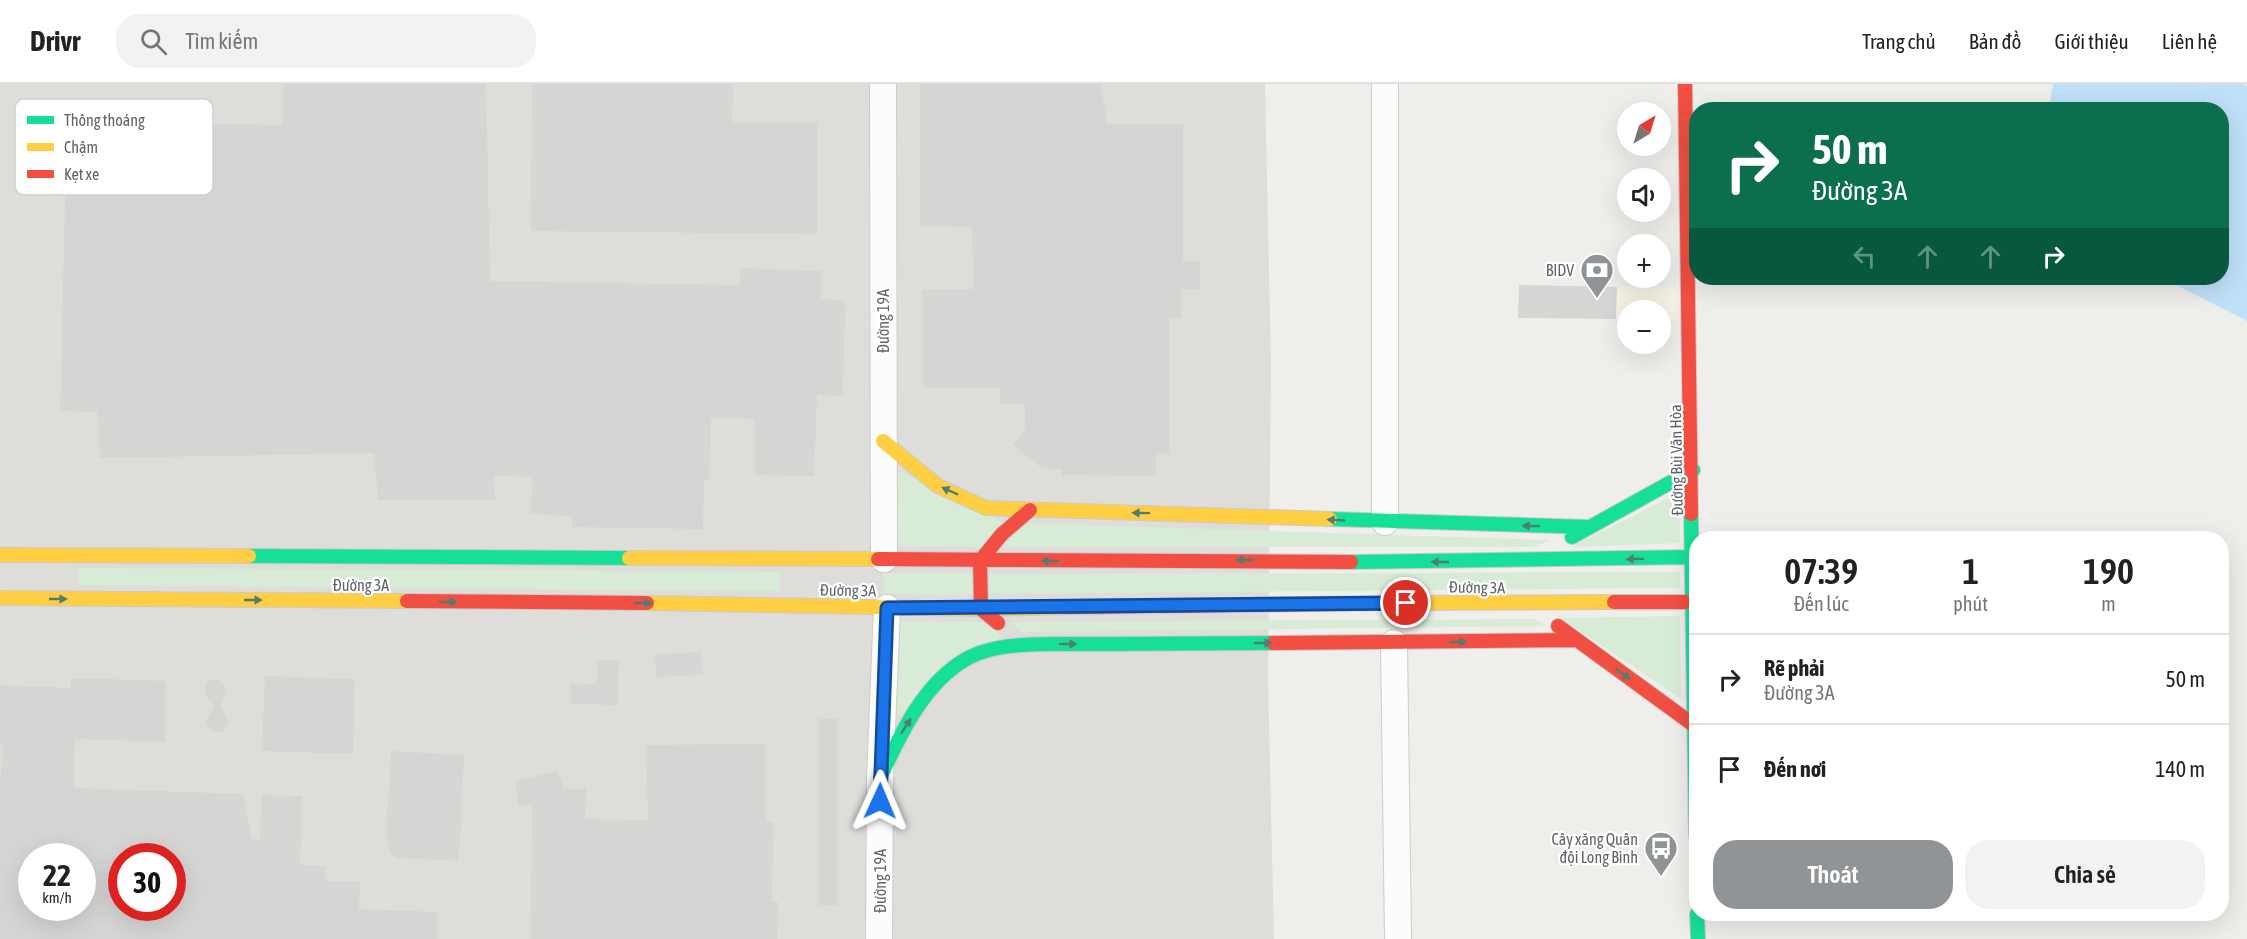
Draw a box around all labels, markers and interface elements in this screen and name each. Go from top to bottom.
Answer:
search box [116,14,536,68]
text: Drivr [30,25,80,57]
icon: search [137,25,170,58]
text: Tìm kiếm [185,28,258,54]
text: Trang chủ [1862,29,1936,53]
text: Bản đồ [1969,29,2021,53]
text: Giới thiệu [2054,29,2129,53]
text: Liên hệ [2162,29,2217,53]
legend [15,99,213,195]
north arrow [1617,102,1671,156]
map controls [1617,102,1671,354]
text: Thông thoáng [64,111,145,130]
text: 50 m [1812,125,1887,173]
icon: right [1713,126,1791,204]
text: Chậm [64,138,98,156]
text: Kẹt xe [64,165,99,183]
button: sound [1617,168,1671,222]
text: Đường 3A [1812,175,1907,206]
button: + [1617,234,1671,288]
icon: left [1848,240,1881,273]
icon: ahead [1911,240,1944,273]
icon: ahead [1974,240,2007,273]
icon: right [2037,240,2070,273]
bank icon: BIDV [1579,252,1615,299]
place label: BIDV [1546,261,1574,279]
street label: Đường 19A [874,289,893,353]
button: − [1617,300,1671,354]
street label: Đường Bùi Văn Hòa [1666,404,1687,516]
one-way arrow [941,487,958,496]
one-way arrow [1132,508,1151,517]
one-way arrow [1327,516,1346,525]
one-way arrow [1521,521,1540,531]
text: 07:39 [1784,550,1858,592]
text: 1 [1962,550,1979,592]
text: 190 [2083,550,2134,592]
one-way arrow [1626,554,1645,563]
one-way arrow [1041,556,1060,565]
one-way arrow [1236,556,1255,565]
one-way arrow [1431,557,1450,566]
street label: Đường 3A [333,576,389,595]
pin [1380,577,1431,628]
street label: Đường 3A [1449,578,1506,597]
street label: Đường 3A [820,581,877,600]
icon: arrive [1389,586,1422,619]
text: Đến lúc [1794,592,1849,615]
text: phút [1953,592,1988,615]
text: m [2101,592,2116,615]
one-way arrow [49,594,68,604]
one-way arrow [244,595,263,605]
one-way arrow [439,597,458,607]
one-way arrow [634,598,653,608]
one-way arrow [1449,637,1468,647]
one-way arrow [1254,638,1273,648]
one-way arrow [1059,639,1078,649]
text: Rẽ phải [1764,655,1824,681]
icon: right [1713,663,1746,696]
text: 50 m [2165,666,2205,692]
one-way arrow [1616,667,1631,679]
text: Đường 3A [1764,681,1835,704]
one-way arrow [900,718,911,734]
icon: arrive [1713,753,1746,786]
text: Đến nơi [1764,756,1826,782]
text: 140 m [2155,756,2205,782]
position arrow [848,769,912,833]
place label: Cây xăng Quân đội Long Bình [1552,830,1638,867]
bus stop icon: Cây xăng Quân đội Long Bình [1643,830,1679,877]
button: Thoát [1713,840,1953,909]
button: Chia sẻ [1965,840,2205,909]
speed limit sign: 30 [108,843,186,921]
street label: Đường 19A [871,849,890,913]
text: 22 [43,858,71,892]
text: km/h [42,889,72,906]

